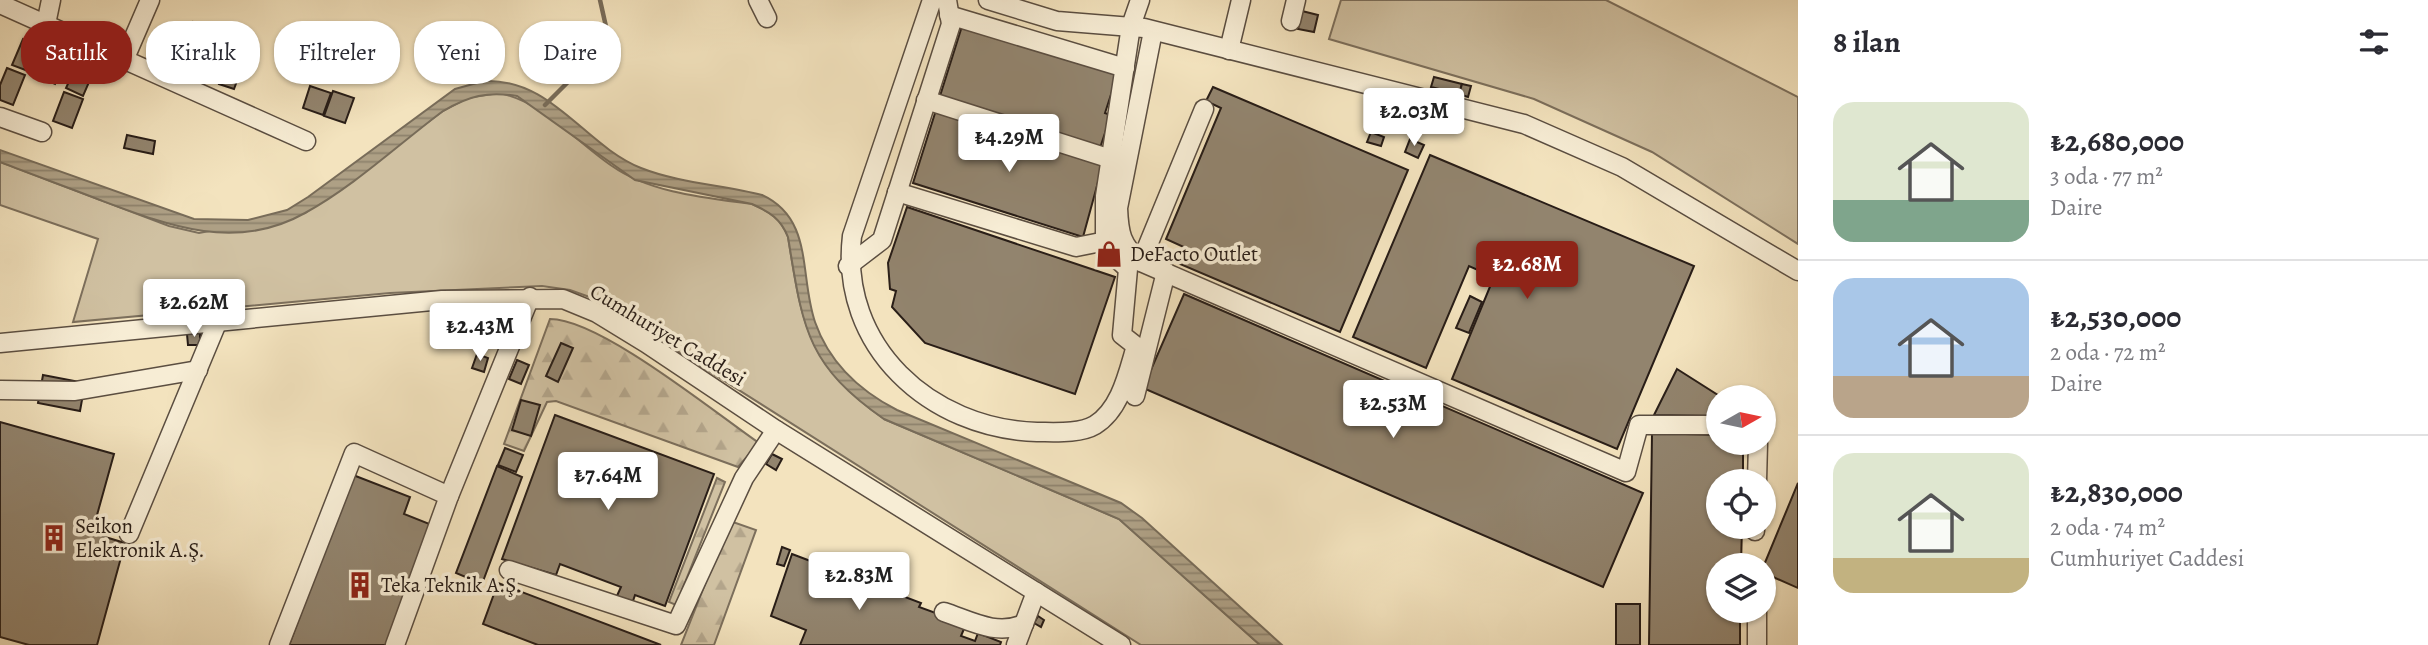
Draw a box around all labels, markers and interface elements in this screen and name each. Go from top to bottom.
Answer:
chip: Satılık [21,21,132,84]
chip: Kiralık [146,21,260,84]
chip: Filtreler [274,21,400,84]
chip: Yeni [414,21,505,84]
chip: Daire [519,21,621,84]
text: 8 ilan [1833,22,1901,62]
icon: filters [2355,23,2393,61]
pin: ₺2.03M [1357,88,1471,148]
text: ₺2.03M [1379,95,1449,126]
pin: ₺4.29M [952,114,1066,174]
text: ₺4.29M [974,121,1044,152]
text: ₺2,680,000 [2050,121,2184,161]
icon: home [1889,130,1973,214]
text: 3 oda · 77 m² [2050,161,2163,192]
text: Daire [2050,192,2102,223]
shop icon: DeFacto Outlet [1094,239,1124,269]
place label: DeFacto Outlet [1130,240,1258,268]
pin: ₺2.68M [1470,242,1584,301]
text: ₺2.68M [1492,248,1562,279]
street label: Cumhuriyet Caddesi [585,277,751,393]
pin: ₺2.62M [137,280,251,339]
text: ₺2.62M [159,286,229,317]
text: ₺2,530,000 [2050,297,2181,337]
pin: ₺2.43M [423,304,537,363]
icon: home [1889,306,1973,390]
text: ₺2.43M [446,310,514,341]
text: 2 oda · 72 m² [2050,337,2166,368]
text: Daire [2050,368,2102,399]
pin: ₺2.53M [1336,380,1450,440]
north arrow [1706,385,1776,455]
map controls [1706,385,1776,623]
text: ₺2.53M [1359,387,1427,418]
pin: ₺7.64M [551,452,665,512]
text: ₺7.64M [574,459,642,490]
button: locate [1706,469,1776,539]
text: ₺2,830,000 [2050,472,2183,512]
icon: home [1889,481,1973,565]
place label: Seikon Elektronik A.Ş. [75,512,205,564]
text: 2 oda · 74 m² [2050,512,2165,543]
building icon: Seikon Elektronik A.Ş. [39,523,69,553]
text: Cumhuriyet Caddesi [2050,543,2244,574]
pin: ₺2.83M [802,552,916,612]
button: layers [1706,553,1776,623]
text: ₺2.83M [825,559,893,590]
building icon: Teka Teknik A.Ş. [345,570,375,600]
place label: Teka Teknik A.Ş. [381,571,522,599]

